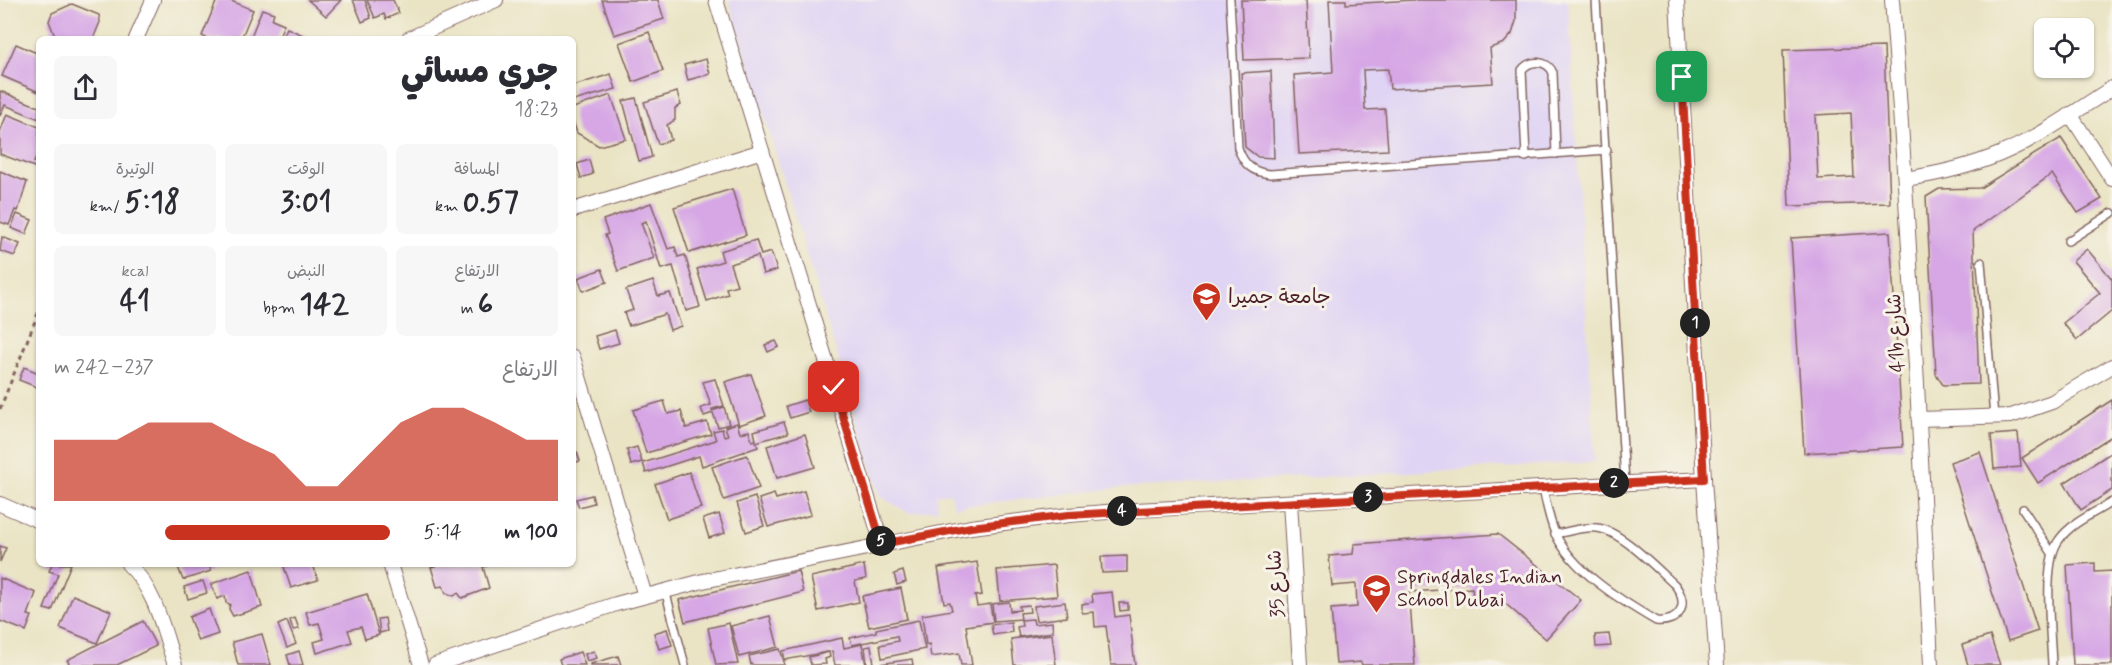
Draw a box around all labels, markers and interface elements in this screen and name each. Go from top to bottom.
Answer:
map controls [2034,18,2094,78]
button: locate [2034,18,2094,78]
text: جري مسائي [401,51,558,95]
pin [1656,51,1707,102]
button: share [54,56,117,119]
icon: arrive [1665,60,1698,93]
text: 18:23 [515,96,558,123]
text: الوتيرة [116,159,154,180]
text: الوقت [287,159,325,180]
text: المسافة [454,159,500,180]
text: 5:18 [124,183,180,222]
text: 3:01 [280,183,332,222]
text: 0.57 [463,183,519,222]
text: /km [90,196,124,217]
text: km [435,196,463,217]
text: kcal [122,261,148,282]
text: النبض [287,261,325,282]
text: الارتفاع [455,261,499,282]
school or university icon: جامعة جميرا [1191,280,1223,322]
text: 41 [120,282,150,321]
place label: جامعة جميرا [1228,284,1331,311]
text: 142 [300,285,349,324]
text: 6 [478,285,493,324]
street label: 41b شارع [1881,293,1912,373]
text: bpm [263,298,300,319]
text: m [461,298,478,319]
pin: 1 [1680,308,1710,338]
text: 1 [1691,312,1699,333]
text: 237–242 m [54,354,154,381]
text: الارتفاع [502,357,558,384]
pin [808,361,859,412]
icon: check [817,370,850,403]
pin: 2 [1599,468,1629,498]
text: 2 [1610,472,1618,493]
pin: 3 [1353,482,1383,512]
text: 3 [1364,486,1372,507]
pin: 4 [1107,496,1137,526]
text: 4 [1117,500,1127,521]
text: 5:14 [424,519,462,546]
text: 100 m [504,519,558,546]
pin: 5 [866,526,896,556]
text: 5 [876,530,886,551]
street label: شارع 35 [1261,549,1292,619]
place label: Springdales Indian School Dubai [1397,564,1562,614]
school or university icon: Springdales Indian School Dubai [1360,572,1392,614]

